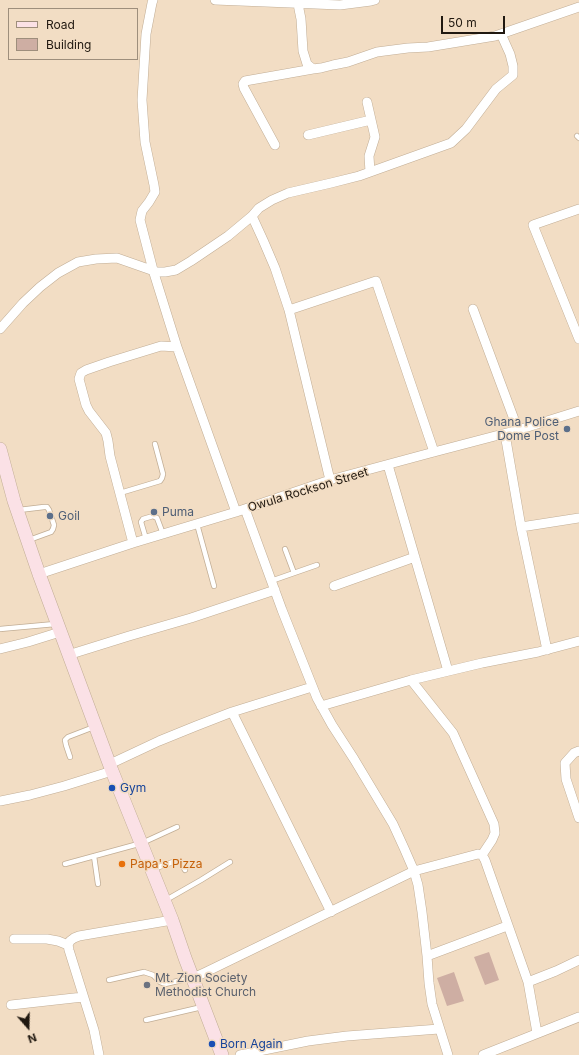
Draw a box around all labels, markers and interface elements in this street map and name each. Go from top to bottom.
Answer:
legend [8,8,138,60]
scale bar [443,8,507,34]
text: 50 m [448,15,477,30]
text: Road [46,17,75,32]
text: Building [46,37,91,52]
place label: Ghana Police Dome Post [485,415,559,443]
marker: Ghana Police Dome Post [562,424,572,434]
street label: Owula Rockson Street [246,465,370,515]
place label: Puma [162,505,194,519]
marker: Puma [149,507,159,517]
place label: Goil [58,509,80,523]
marker: Goil [45,511,55,521]
place label: Gym [120,781,146,795]
marker: Gym [107,783,117,793]
place label: Papa's Pizza [130,857,202,871]
marker: Papa's Pizza [117,859,127,869]
place label: Mt. Zion Society Methodist Church [155,971,256,999]
marker: Mt. Zion Society Methodist Church [142,980,152,990]
north arrow [8,1007,48,1047]
text: N [26,1030,38,1046]
place label: Born Again [220,1037,283,1051]
marker: Born Again [207,1039,217,1049]

